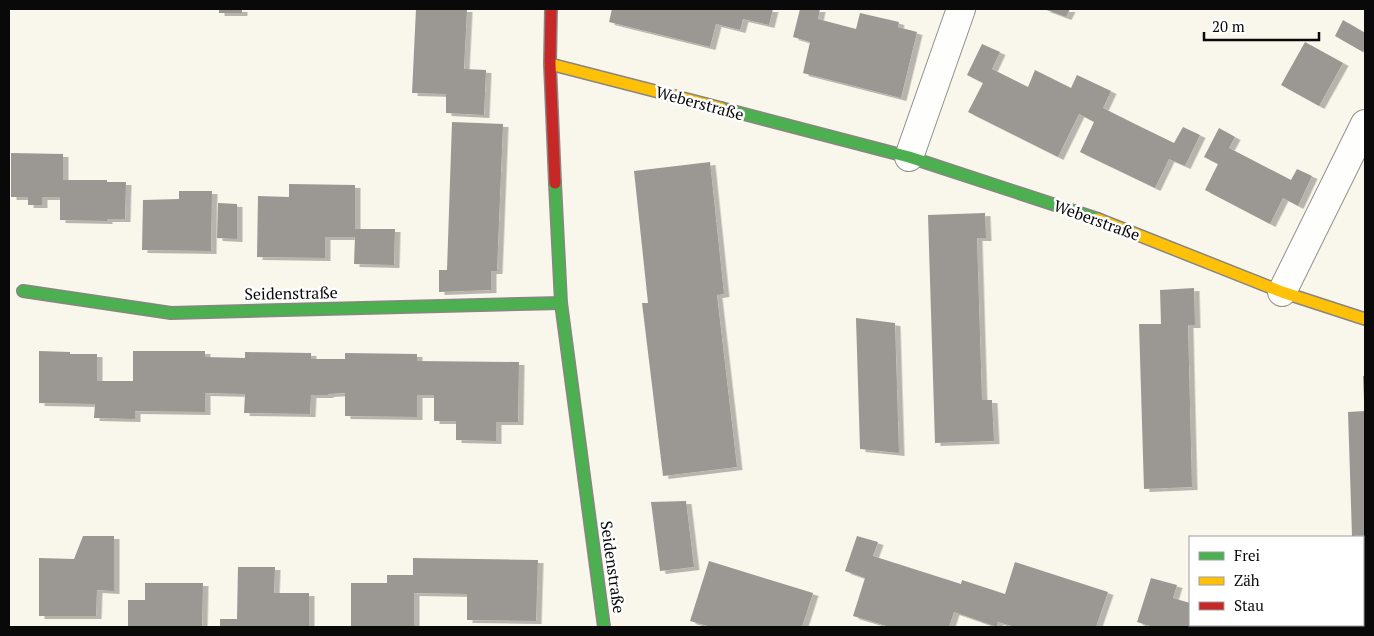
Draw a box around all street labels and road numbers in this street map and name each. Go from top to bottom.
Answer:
street label: Weberstraße [654,81,746,125]
street label: Weberstraße [1051,194,1143,246]
street label: Seidenstraße [244,281,338,305]
street label: Seidenstraße [596,519,630,615]

